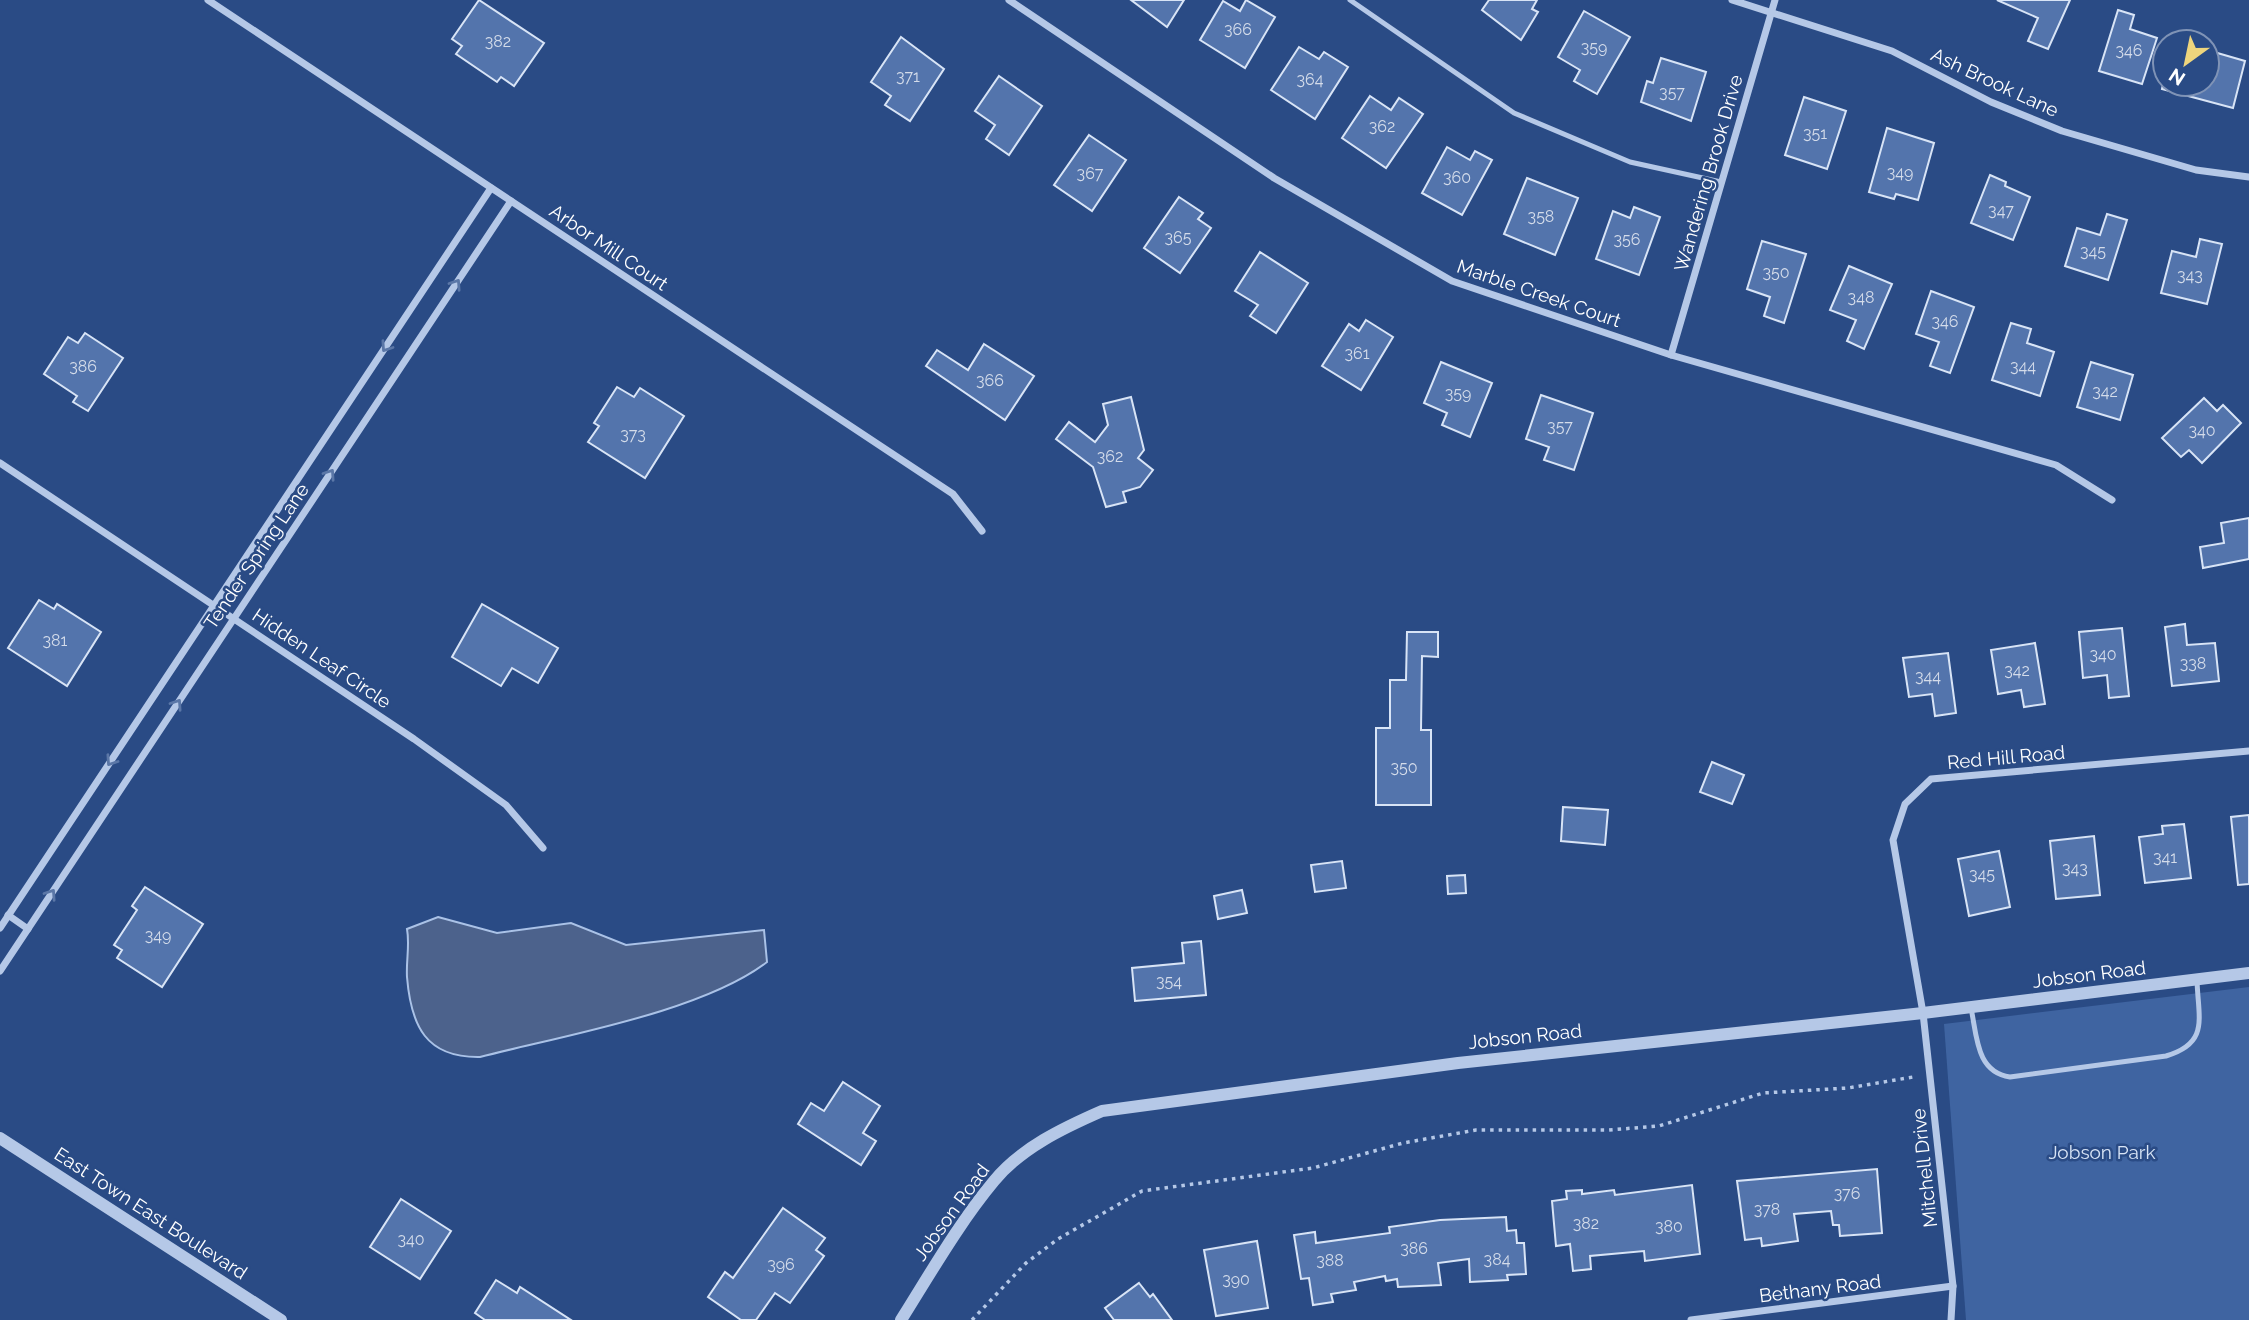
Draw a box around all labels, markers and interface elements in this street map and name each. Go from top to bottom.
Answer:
house number: 366 [1224,20,1252,39]
north arrow [2151,28,2221,98]
house number: 382 [485,32,511,51]
house number: 359 [1581,38,1607,57]
house number: 346 [2116,41,2142,60]
street label: Ash Brook Lane [1928,43,2062,121]
text: N [2165,64,2189,90]
house number: 371 [896,67,920,86]
house number: 364 [1297,70,1324,89]
street label: Wandering Brook Drive [1669,72,1747,274]
house number: 357 [1659,83,1685,102]
house number: 362 [1369,117,1395,136]
house number: 351 [1803,124,1827,143]
house number: 349 [1887,163,1913,182]
house number: 367 [1077,164,1104,183]
house number: 360 [1443,168,1471,187]
street label: Arbor Mill Court [546,199,673,295]
house number: 347 [1988,201,2014,220]
house number: 358 [1528,207,1554,226]
house number: 365 [1165,228,1192,247]
house number: 356 [1614,230,1640,249]
house number: 345 [2080,242,2106,261]
street label: Marble Creek Court [1454,255,1624,332]
house number: 350 [1762,263,1790,282]
house number: 343 [2177,266,2203,285]
one-way arrow [447,279,460,292]
house number: 348 [1848,288,1874,307]
house number: 346 [1932,312,1958,331]
one-way arrow [381,339,394,352]
house number: 361 [1344,344,1370,363]
house number: 386 [69,357,97,376]
house number: 344 [2010,357,2036,376]
house number: 366 [976,371,1004,390]
house number: 342 [2092,382,2118,401]
house number: 359 [1445,384,1471,403]
house number: 357 [1547,417,1573,436]
house number: 340 [2188,421,2216,440]
house number: 373 [620,425,646,444]
house number: 362 [1097,447,1123,466]
one-way arrow [322,468,335,481]
street label: Tender Spring Lane [199,479,313,633]
street label: Hidden Leaf Circle [249,604,395,712]
house number: 381 [43,631,68,650]
house number: 340 [2089,645,2117,664]
house number: 338 [2180,654,2206,673]
house number: 342 [2004,661,2030,680]
house number: 344 [1915,667,1941,686]
one-way arrow [169,699,181,712]
street label: Red Hill Road [1946,741,2066,773]
one-way arrow [107,753,119,766]
house number: 350 [1390,758,1418,777]
house number: 341 [2153,848,2177,867]
house number: 343 [2062,859,2088,878]
house number: 345 [1969,865,1995,884]
one-way arrow [43,888,56,901]
house number: 349 [145,926,171,945]
street label: Jobson Road [2031,956,2147,992]
house number: 354 [1156,972,1182,991]
street label: Jobson Road [1467,1019,1583,1053]
street label: Mitchell Drive [1907,1107,1941,1229]
park label: Jobson Park [2048,1141,2156,1163]
street label: East Town East Boulevard [50,1142,252,1284]
street label: Jobson Road [909,1159,993,1265]
house number: 376 [1834,1184,1860,1203]
house number: 378 [1754,1200,1780,1219]
house number: 382 [1573,1214,1599,1233]
house number: 380 [1655,1217,1683,1236]
house number: 340 [397,1230,425,1249]
house number: 386 [1400,1239,1428,1258]
house number: 384 [1484,1250,1511,1269]
house number: 388 [1316,1251,1344,1270]
house number: 396 [767,1255,795,1274]
house number: 390 [1222,1270,1250,1289]
street label: Bethany Road [1758,1270,1882,1306]

